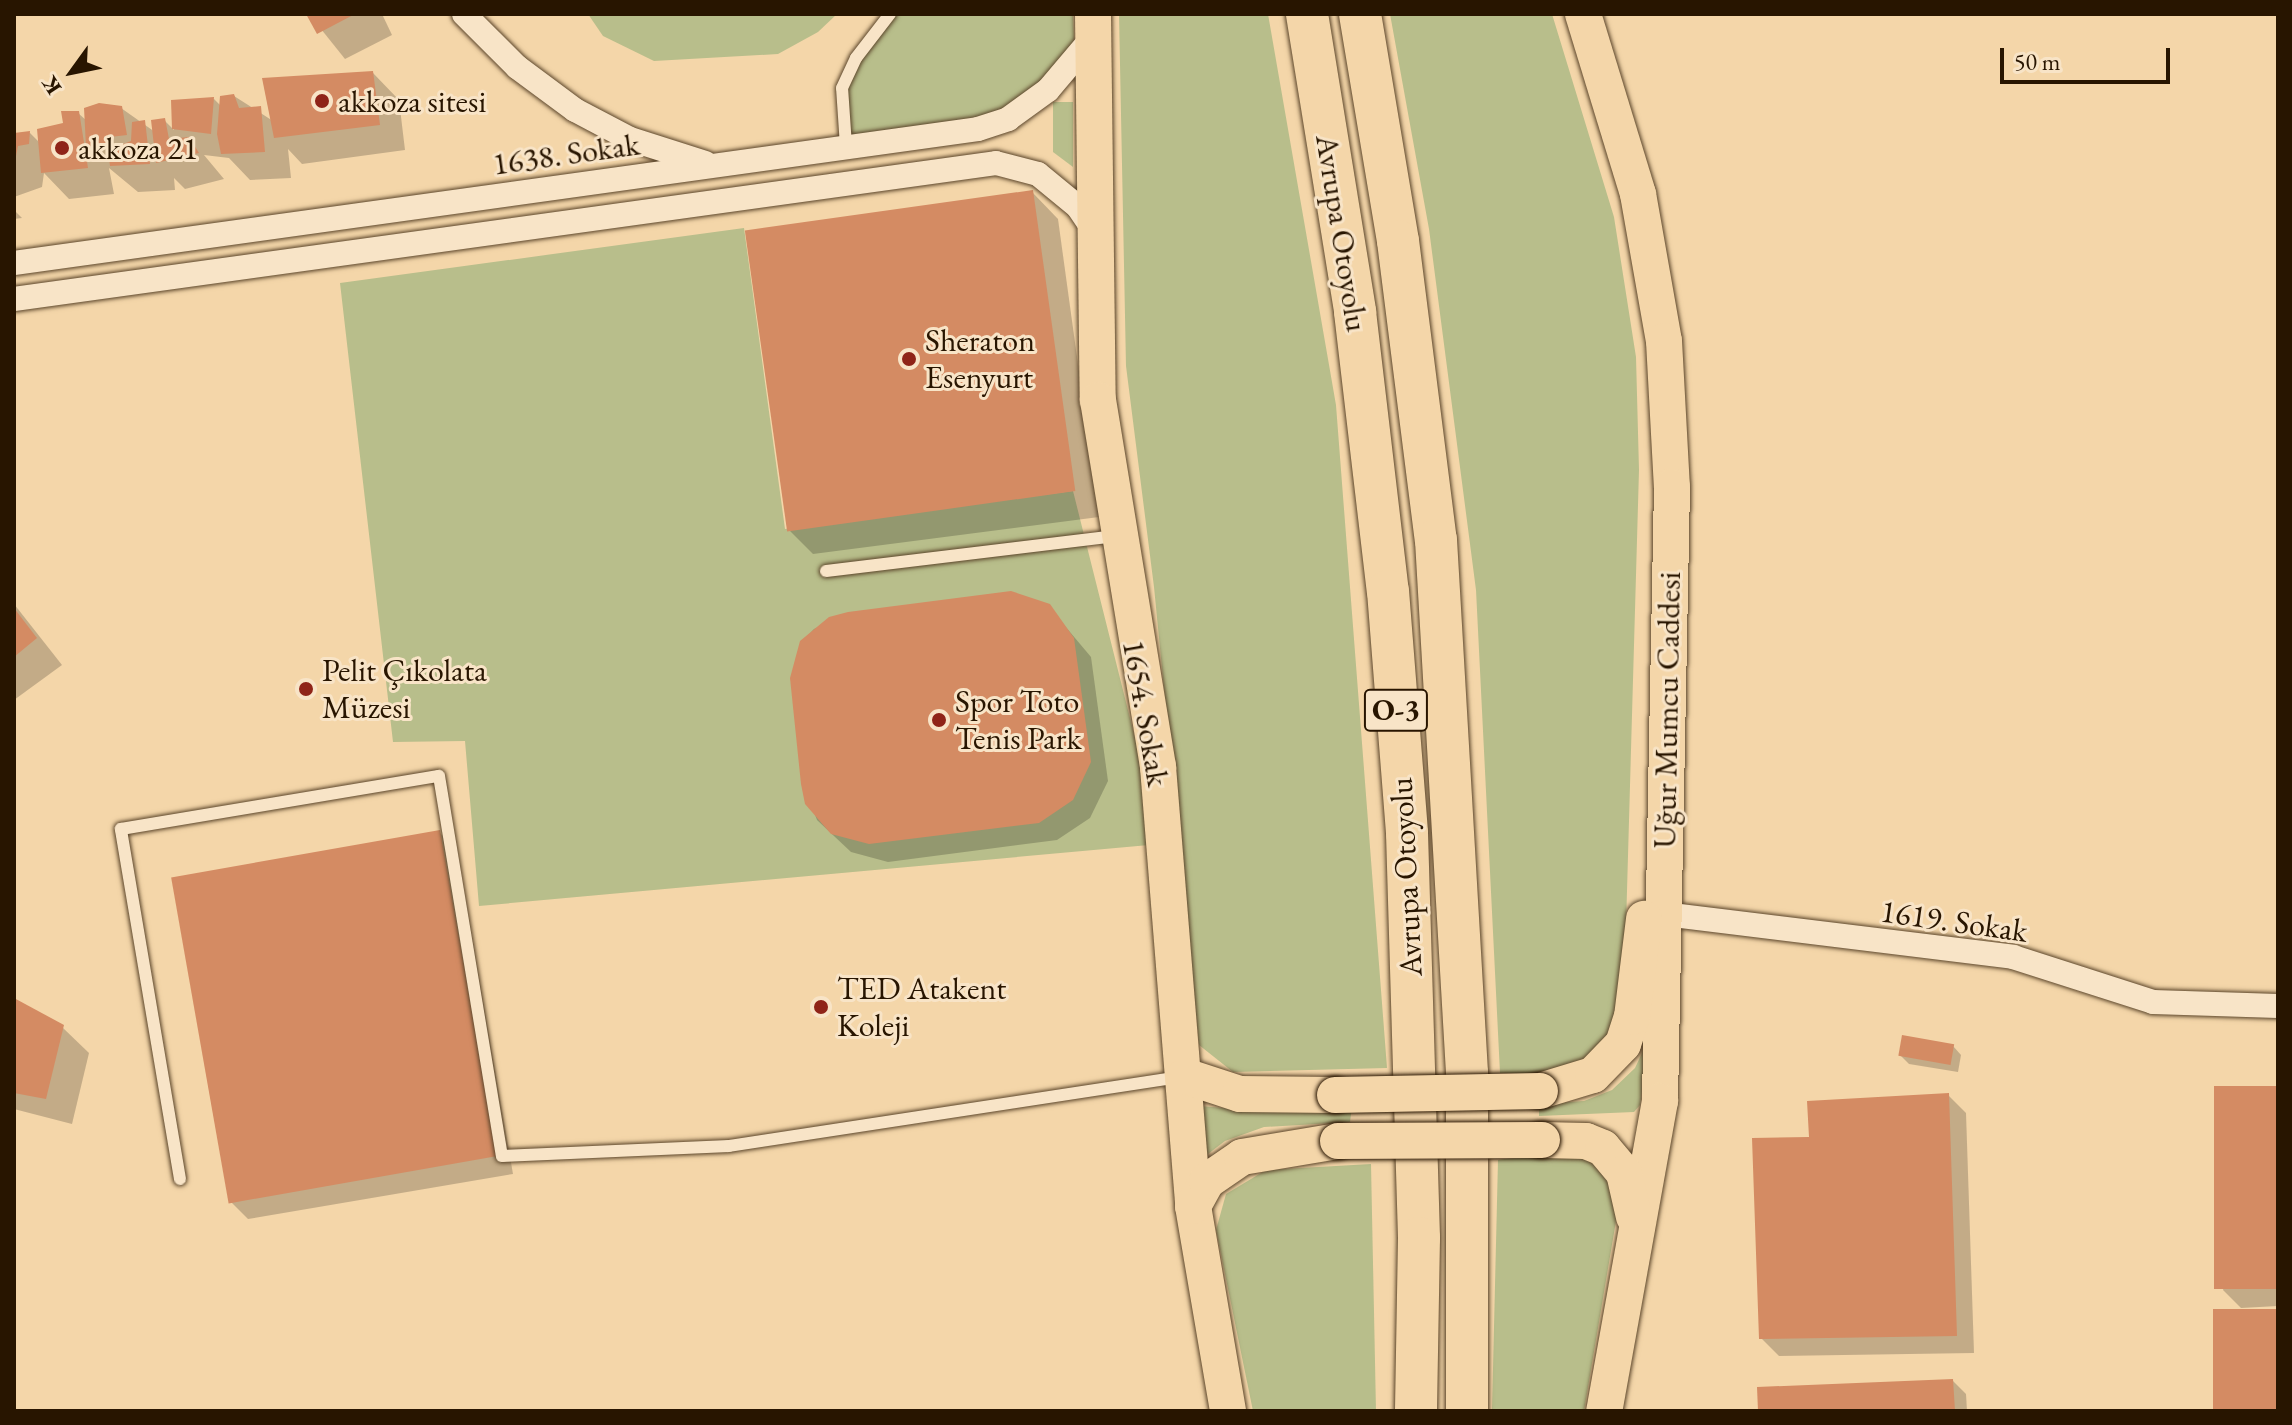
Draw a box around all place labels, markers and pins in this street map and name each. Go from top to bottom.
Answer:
place label: akkoza sitesi [338,82,486,120]
marker: akkoza sitesi [313,92,331,110]
place label: akkoza 21 [78,129,198,167]
marker: akkoza 21 [53,139,71,157]
place label: Sheraton Esenyurt [925,322,1035,397]
marker: Sheraton Esenyurt [900,350,918,368]
place label: Pelit Çıkolata Müzesi [322,652,487,727]
marker: Pelit Çıkolata Müzesi [297,680,315,698]
place label: Spor Toto Tenis Park [955,683,1082,758]
marker: Spor Toto Tenis Park [930,711,948,729]
place label: TED Atakent Koleji [837,970,1006,1045]
marker: TED Atakent Koleji [812,998,830,1016]

